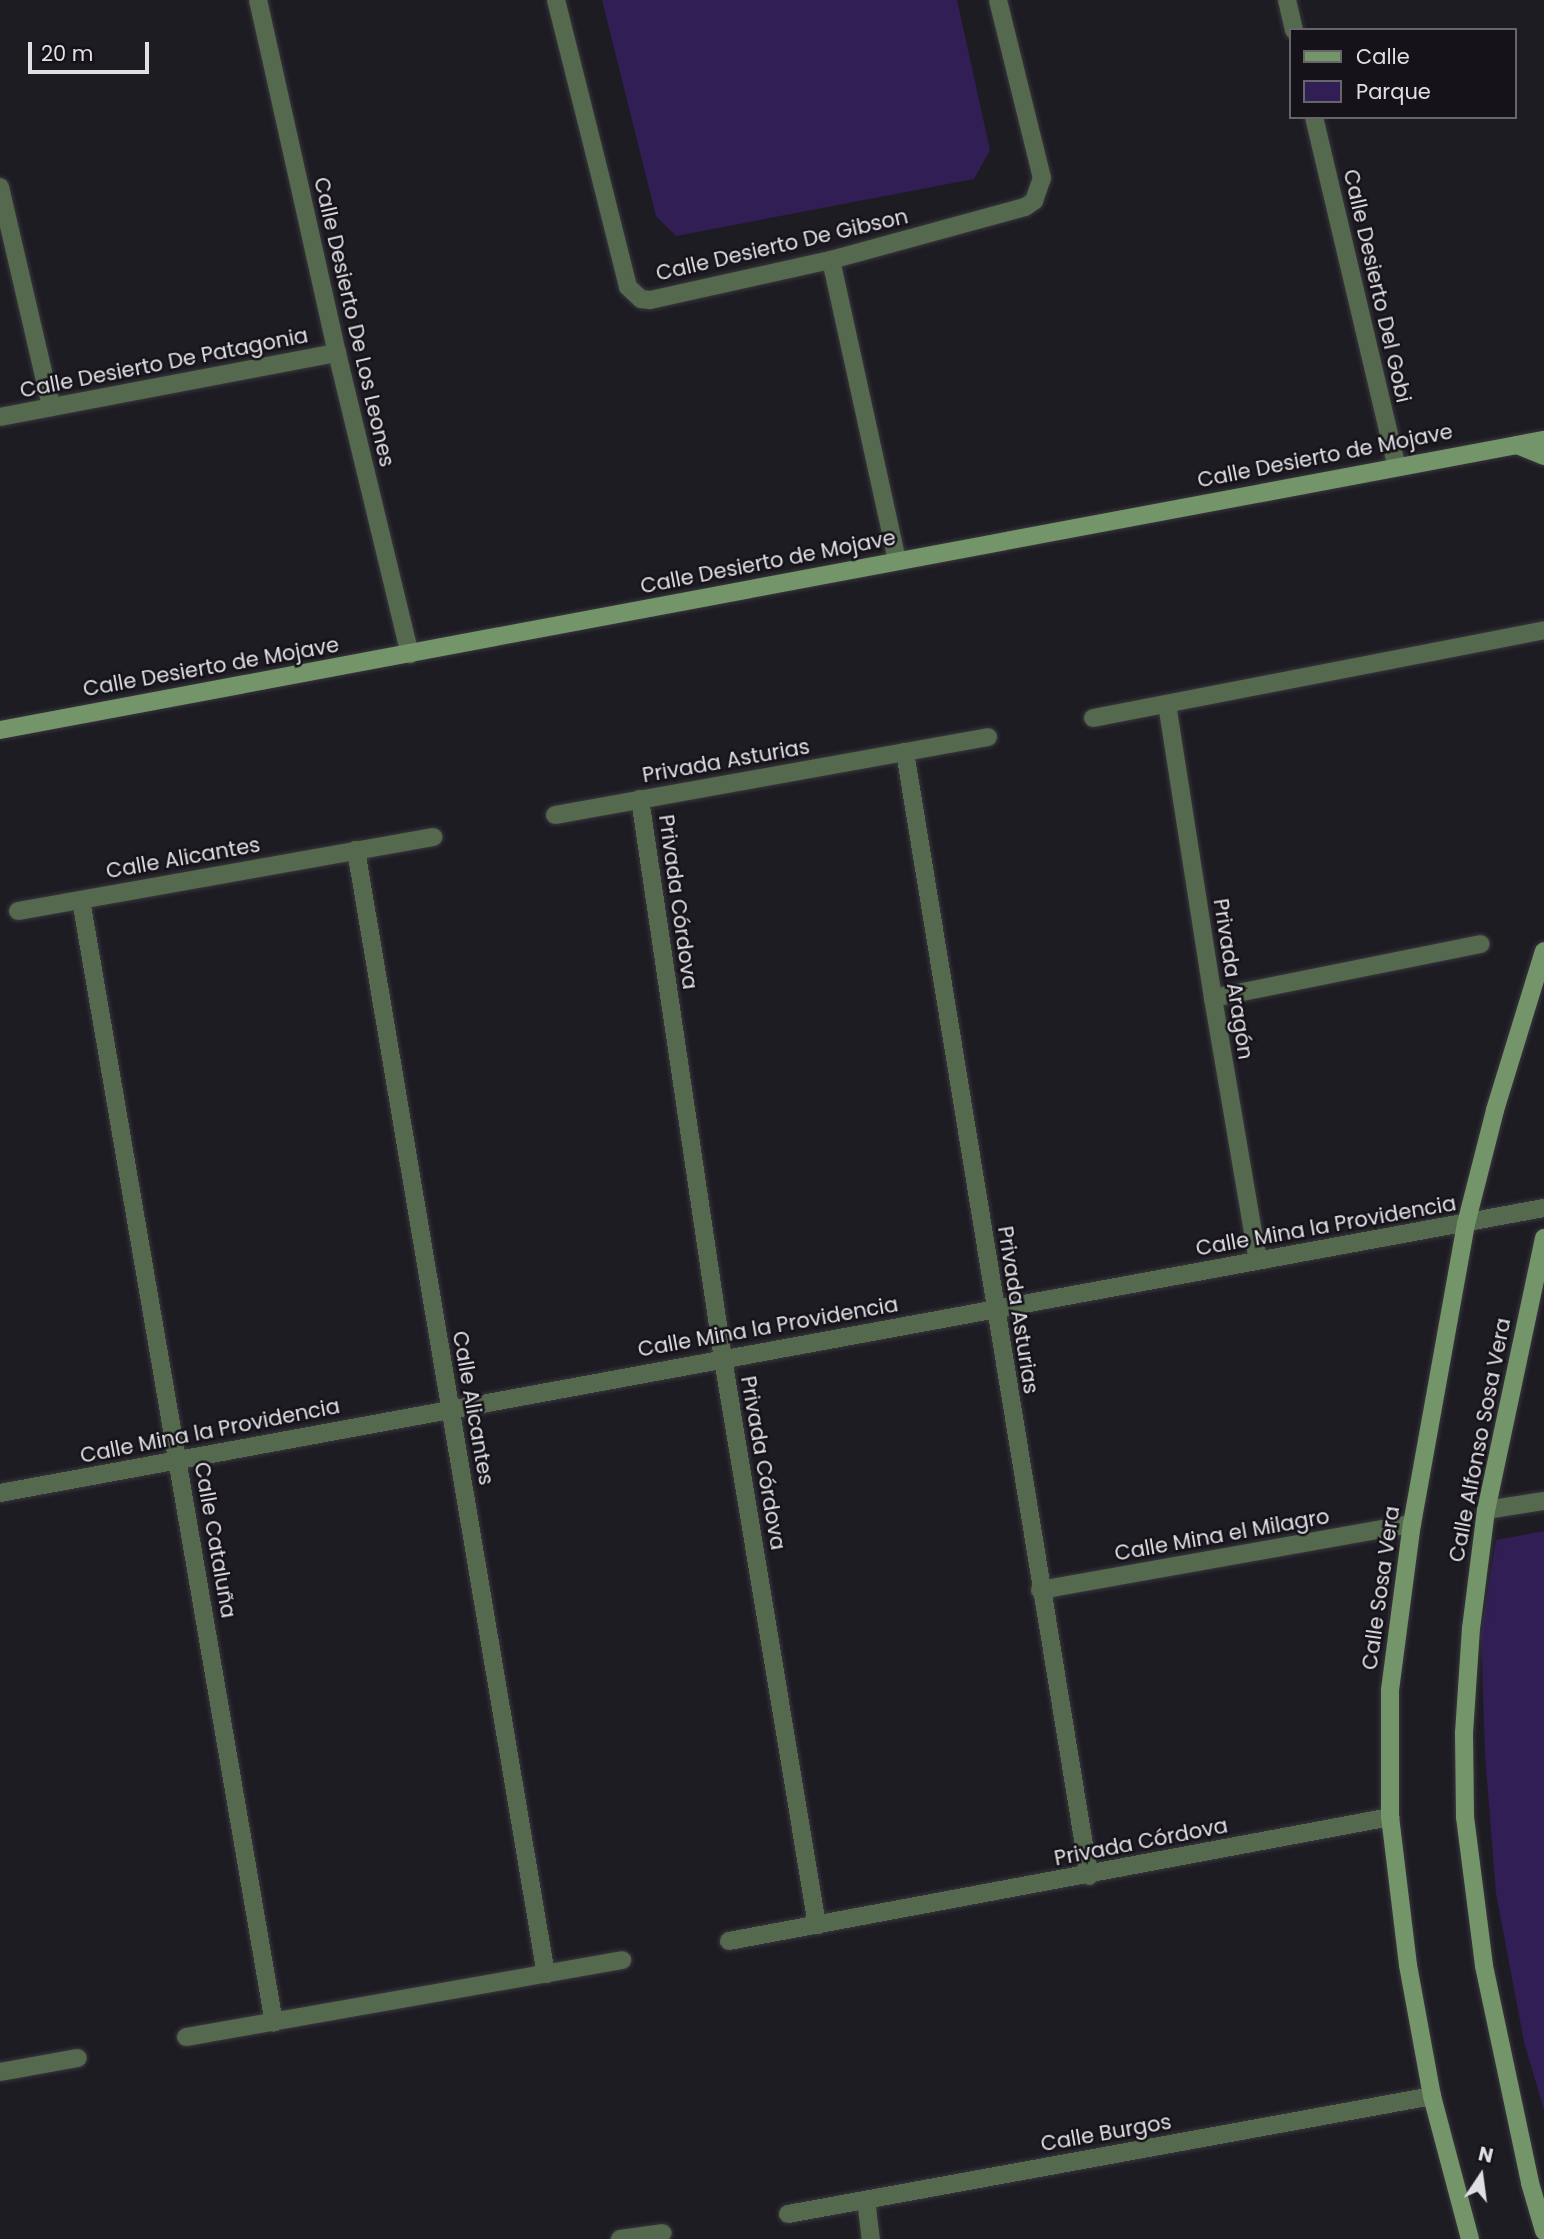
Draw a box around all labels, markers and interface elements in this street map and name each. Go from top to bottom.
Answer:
scale bar [32,28,152,72]
legend [1288,28,1516,119]
text: 20 m [41,39,94,68]
text: Calle [1356,42,1410,71]
text: Parque [1356,77,1431,106]
street label: Calle Desierto Del Gobi [1338,167,1416,405]
street label: Calle Desierto De Los Leones [308,175,400,469]
street label: Calle Desierto De Gibson [654,204,910,286]
street label: Calle Desierto De Patagonia [18,323,310,403]
street label: Calle Desierto de Mojave [1195,419,1455,493]
street label: Calle Desierto de Mojave [638,525,898,599]
street label: Calle Desierto de Mojave [81,632,341,702]
street label: Privada Asturias [640,734,812,788]
street label: Privada Córdova [653,813,703,991]
street label: Calle Alicantes [104,832,262,884]
street label: Privada Aragón [1208,897,1258,1061]
street label: Calle Mina la Providencia [1194,1191,1458,1261]
street label: Privada Asturias [992,1224,1044,1396]
street label: Calle Mina la Providencia [636,1292,900,1362]
street label: Calle Alfonso Sosa Vera [1444,1316,1516,1564]
street label: Calle Alicantes [447,1329,499,1487]
street label: Privada Córdova [735,1374,791,1552]
street label: Calle Mina la Providencia [78,1393,342,1469]
street label: Calle Cataluña [189,1460,241,1620]
street label: Calle Mina el Milagro [1113,1504,1331,1566]
street label: Calle Sosa Vera [1357,1504,1405,1672]
street label: Privada Córdova [1052,1813,1230,1871]
street label: Calle Burgos [1039,2109,1173,2157]
text: N [1476,2140,1496,2170]
north arrow [1446,2141,1516,2211]

